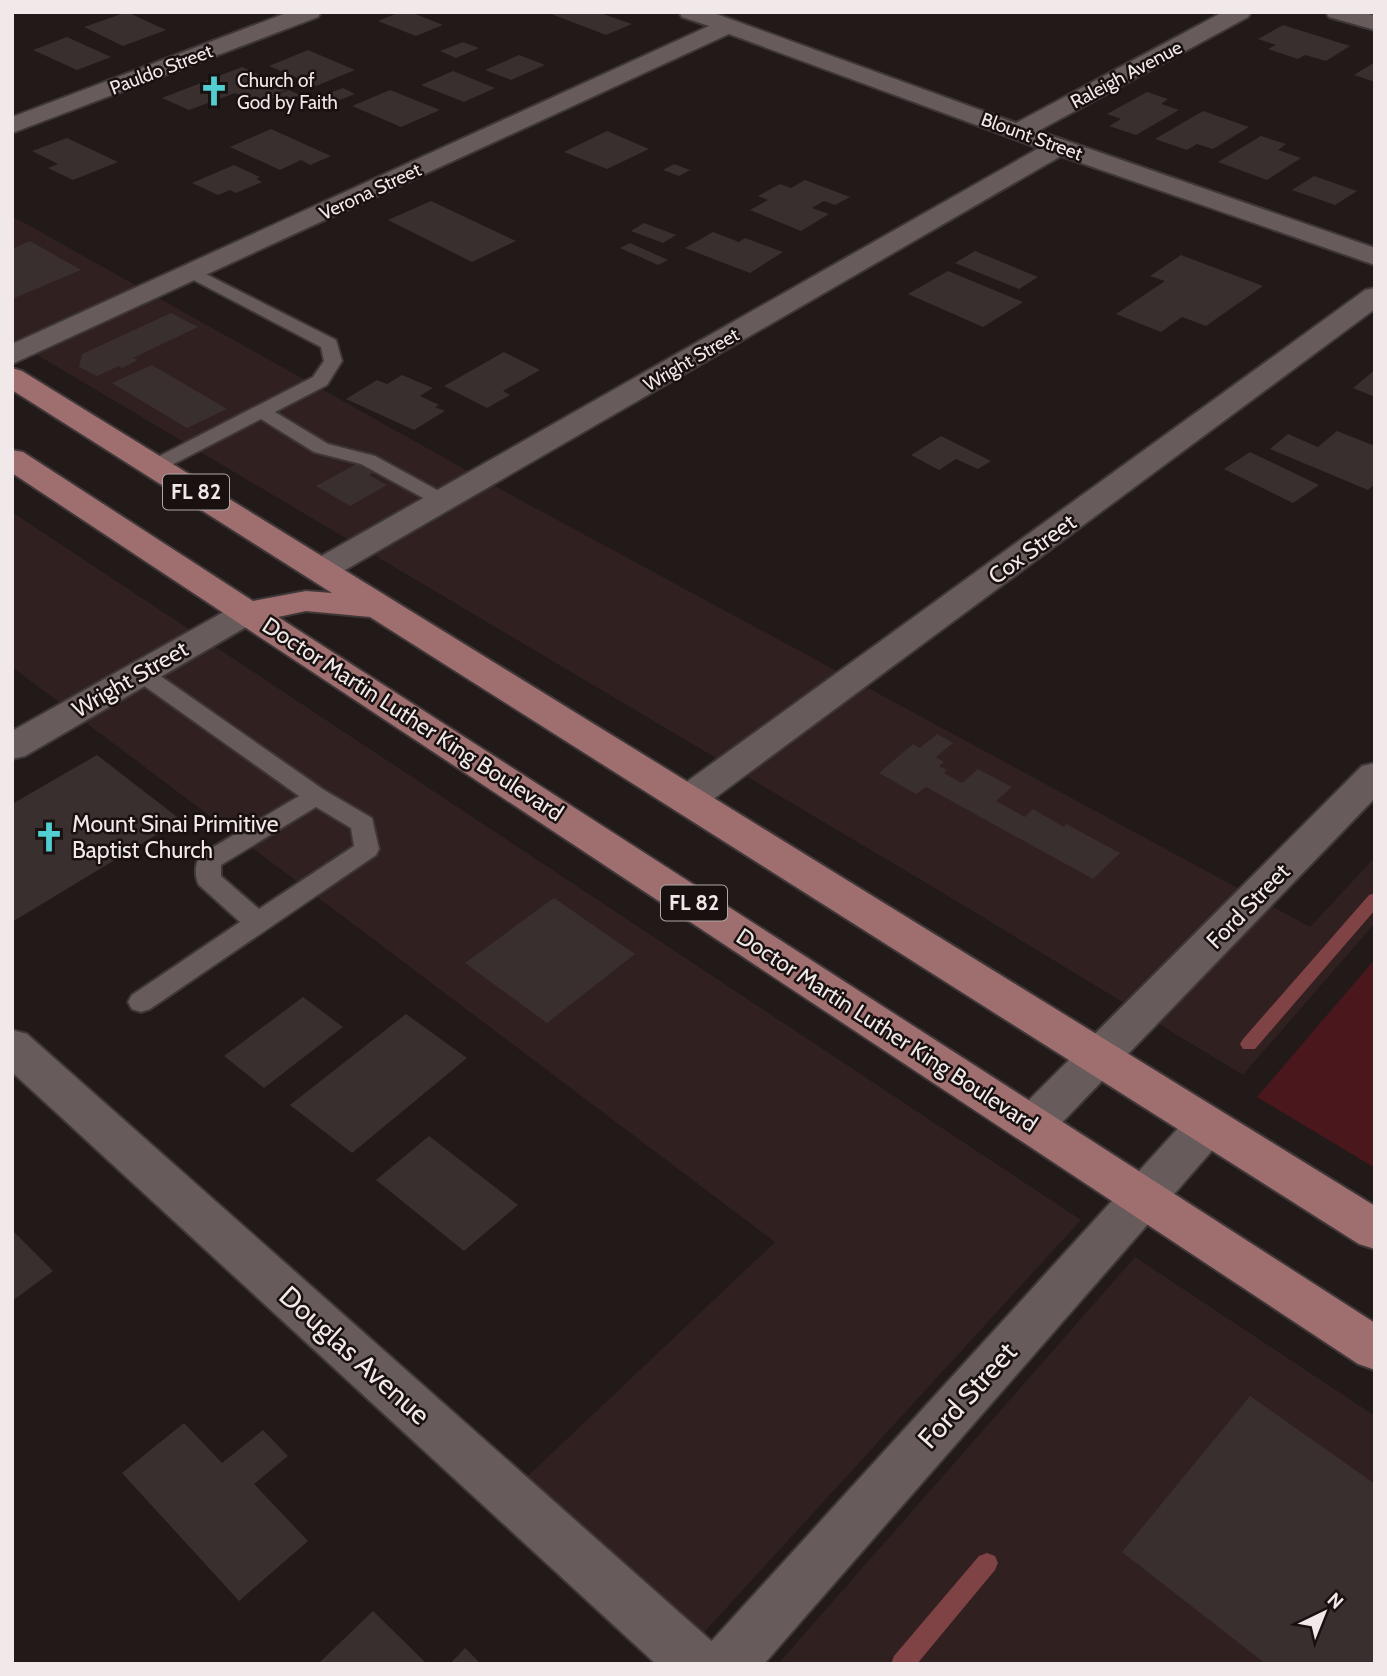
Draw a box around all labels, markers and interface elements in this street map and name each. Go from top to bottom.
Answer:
street label: Raleigh Avenue [1067,35,1186,113]
street label: Pauldo Street [107,39,216,100]
place label: Church of God by Faith [237,69,338,114]
church icon: Church of God by Faith [197,74,231,108]
street label: Blount Street [978,108,1086,166]
street label: Verona Street [316,158,425,225]
street label: Wright Street [639,323,744,396]
road number: FL 82 [163,475,229,510]
street label: Cox Street [983,508,1081,590]
street label: Doctor Martin Luther King Boulevard [257,611,569,827]
street label: Wright Street [67,635,193,723]
place label: Mount Sinai Primitive Baptist Church [72,810,279,864]
church icon: Mount Sinai Primitive Baptist Church [32,820,66,854]
street label: Ford Street [1201,857,1296,954]
road number: FL 82 [661,886,727,920]
street label: Doctor Martin Luther King Boulevard [731,922,1043,1138]
street label: Douglas Avenue [273,1278,437,1432]
street label: Ford Street [911,1335,1023,1455]
north arrow [1289,1578,1359,1648]
text: N [1322,1588,1348,1614]

